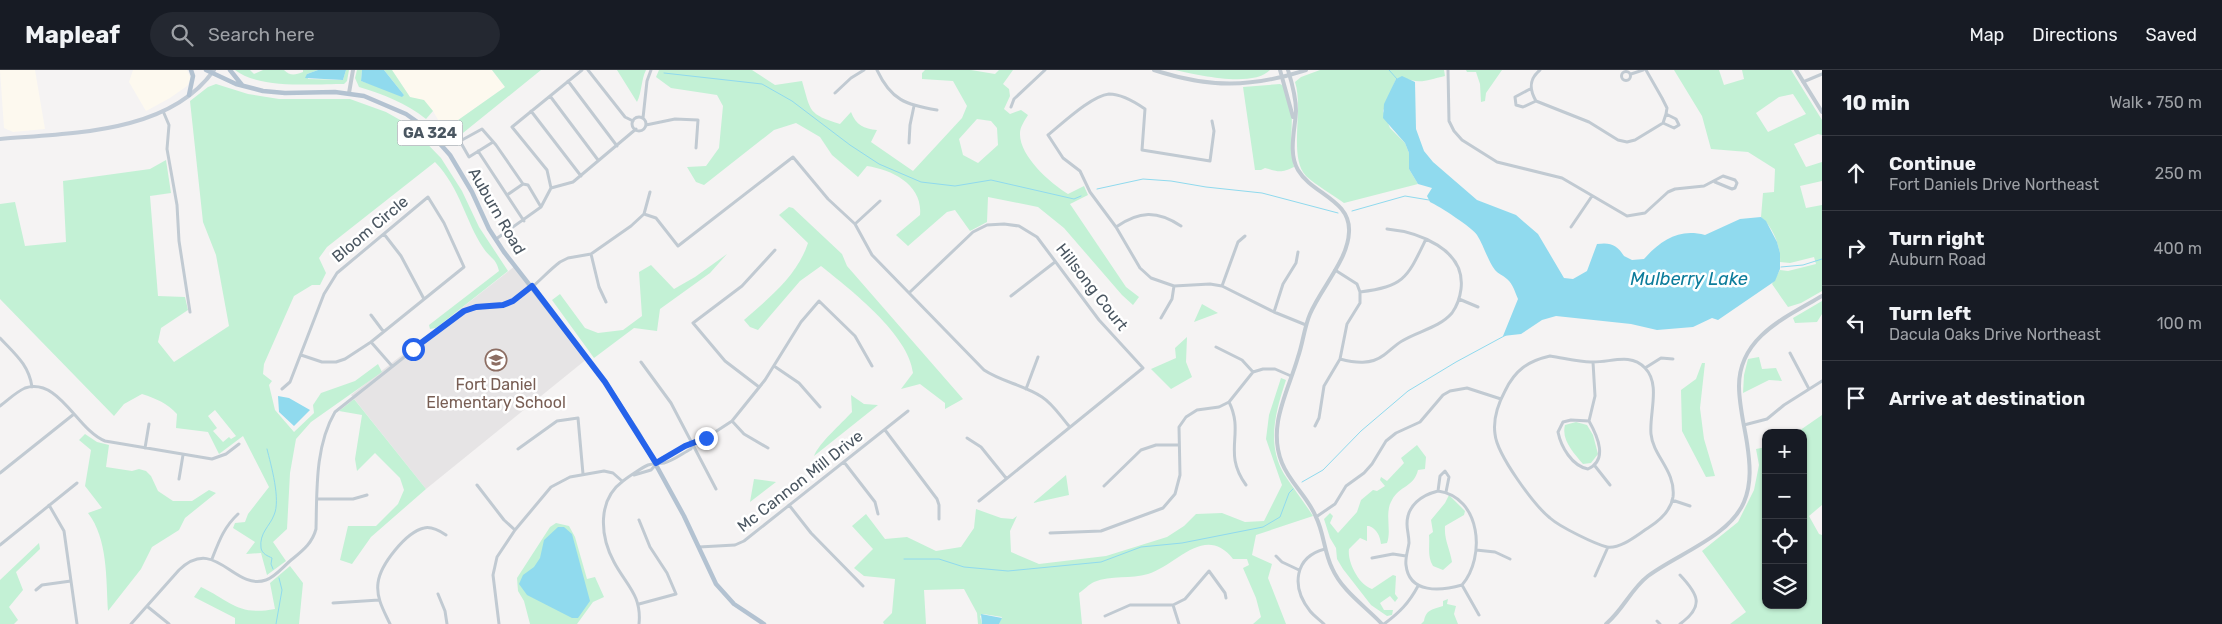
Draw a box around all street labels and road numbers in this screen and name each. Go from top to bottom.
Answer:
road number: GA 324 [398,120,462,146]
street label: Auburn Road [465,164,529,258]
street label: Bloom Circle [328,192,412,266]
street label: Hillsong Court [1052,240,1132,334]
street label: Mc Cannon Mill Drive [734,426,867,536]

